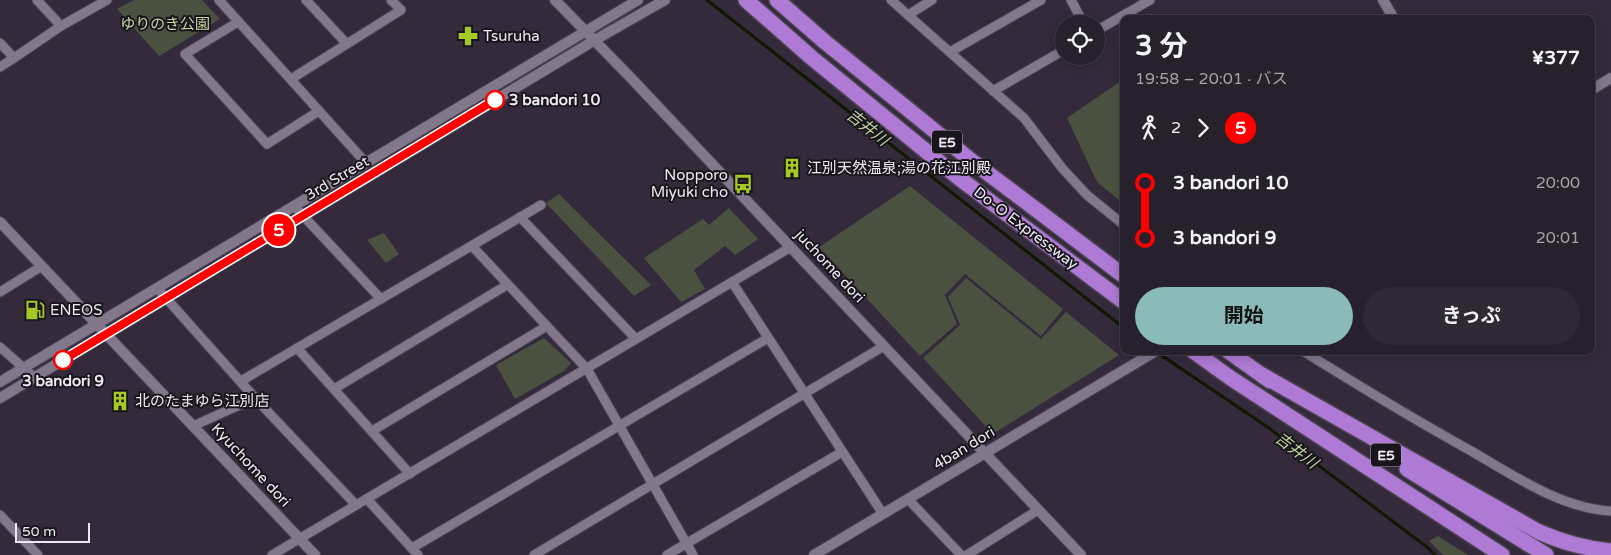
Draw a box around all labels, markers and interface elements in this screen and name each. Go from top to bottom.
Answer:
park label: ゆりのき公園 [120,15,210,33]
map controls [1055,15,1105,65]
button: locate [1055,15,1105,65]
pharmacy icon: Tsuruha [457,25,479,47]
place label: Tsuruha [483,27,540,45]
text: 3 分 [1135,29,1188,63]
text: ¥377 [1532,47,1580,69]
text: 19:58 – 20:01 · バス [1135,69,1287,89]
marker: 3 bandori 10 [485,90,505,110]
place label: 3 bandori 10 [509,91,601,109]
water label: 吉井川 [842,105,894,152]
icon: walk [1135,114,1163,142]
icon: forward [1189,114,1217,142]
text: 5 [1235,117,1246,139]
text: 2 [1171,118,1181,138]
road number: E5 [932,130,962,154]
street label: 3rd Street [302,152,372,204]
building icon: 江別天然温泉;湯の花江別殿 [781,157,803,179]
place label: 江別天然温泉;湯の花江別殿 [807,159,991,177]
place label: Nopporo Miyuki cho [651,166,728,201]
text: 3 bandori 10 [1173,172,1288,194]
bus stop icon: Nopporo Miyuki cho [732,173,754,195]
text: 20:00 [1536,173,1580,193]
street label: Do-O Expressway [970,183,1082,273]
line badge: 5 [263,214,295,246]
text: 5 [273,219,285,241]
street label: juchome dori [791,225,868,306]
text: 3 bandori 9 [1173,227,1277,249]
text: 20:01 [1536,228,1580,248]
button: 開始 [1135,287,1353,345]
button: きっぷ [1363,287,1580,345]
fuel station icon: ENEOS [24,299,46,321]
place label: ENEOS [50,301,103,319]
marker: 3 bandori 9 [53,350,73,370]
place label: 3 bandori 9 [22,372,104,390]
building icon: 北のたまゆら江別店 [109,390,131,412]
place label: 北のたまゆら江別店 [135,392,270,410]
street label: Kyuchome dori [208,419,294,511]
street label: 4ban dori [930,423,998,473]
water label: 吉井川 [1271,428,1323,474]
road number: E5 [1371,444,1401,466]
scale bar [15,520,90,543]
text: 50 m [22,523,56,540]

